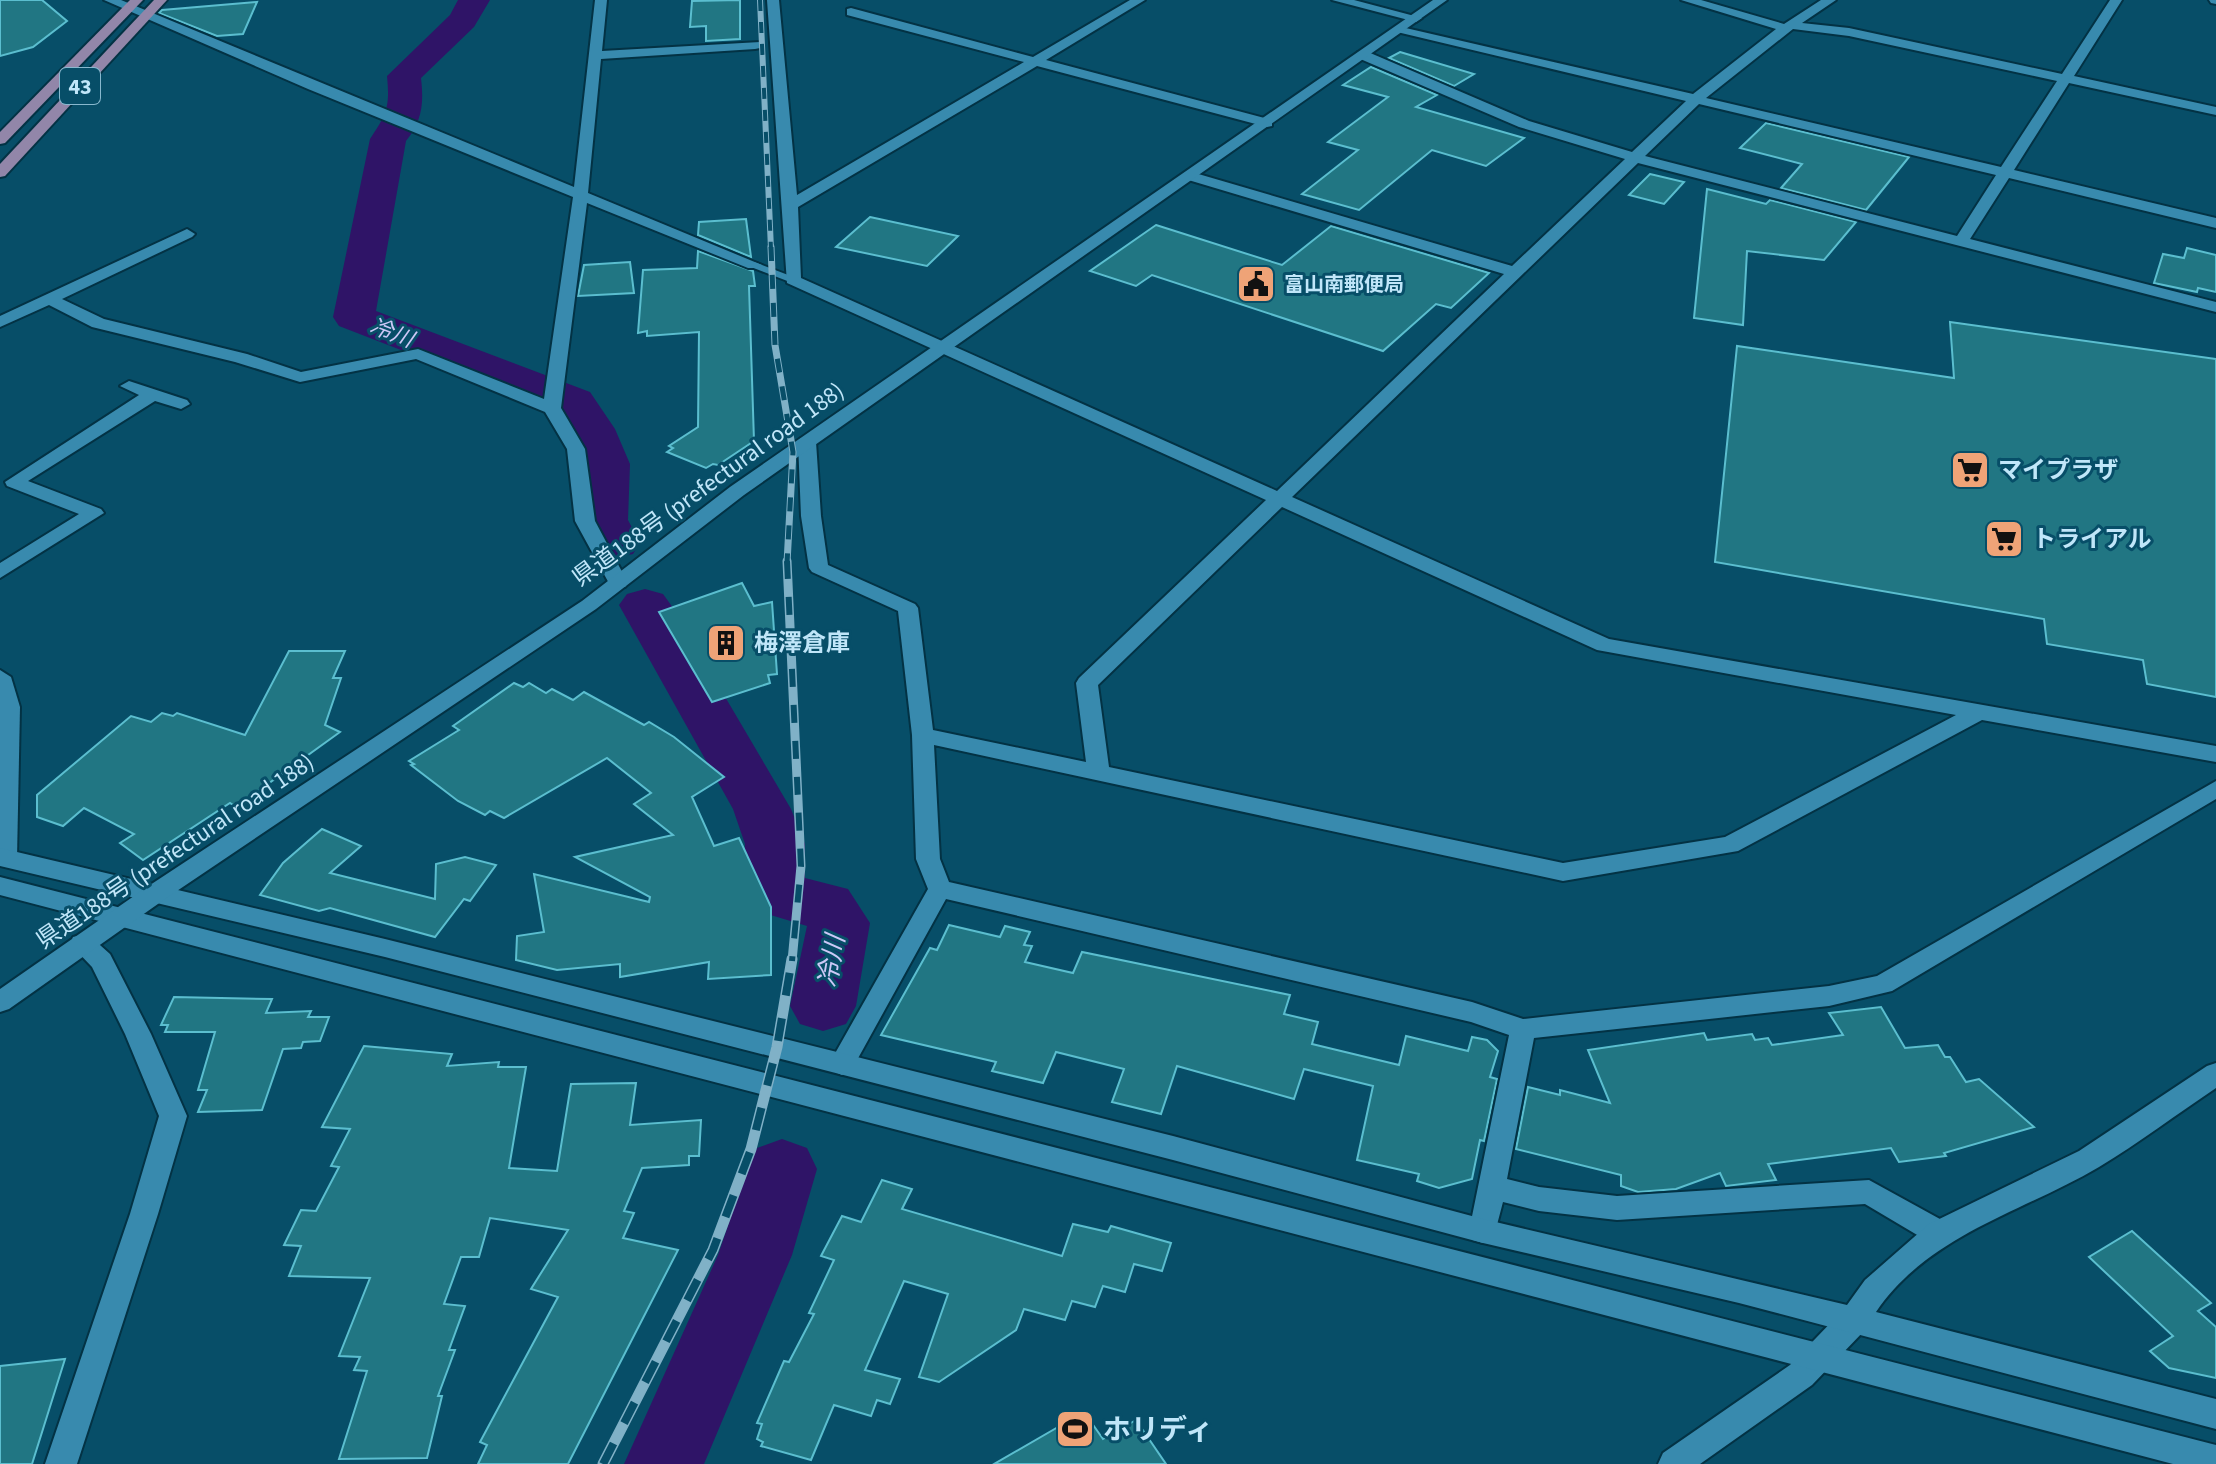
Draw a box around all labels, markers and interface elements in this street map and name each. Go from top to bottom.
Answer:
road number: 43 [60,68,100,104]
public building icon: 富山南郵便局 [1235,263,1277,305]
place label: 富山南郵便局 [1284,271,1404,299]
water label: 冷川 [365,310,420,356]
street label: 県道188号 (prefectural road 188) [565,374,851,595]
supermarket icon: マイプラザ [1949,449,1991,491]
place label: マイプラザ [1998,453,2118,488]
supermarket icon: トライアル [1983,518,2025,560]
place label: トライアル [2032,522,2152,557]
building icon: 梅澤倉庫 [705,622,747,664]
place label: 梅澤倉庫 [754,626,850,661]
street label: 県道188号 (prefectural road 188) [29,745,321,958]
water label: 冷川 [809,929,855,990]
sports icon: ホリディ [1054,1408,1096,1450]
place label: ホリディ [1103,1410,1213,1450]

